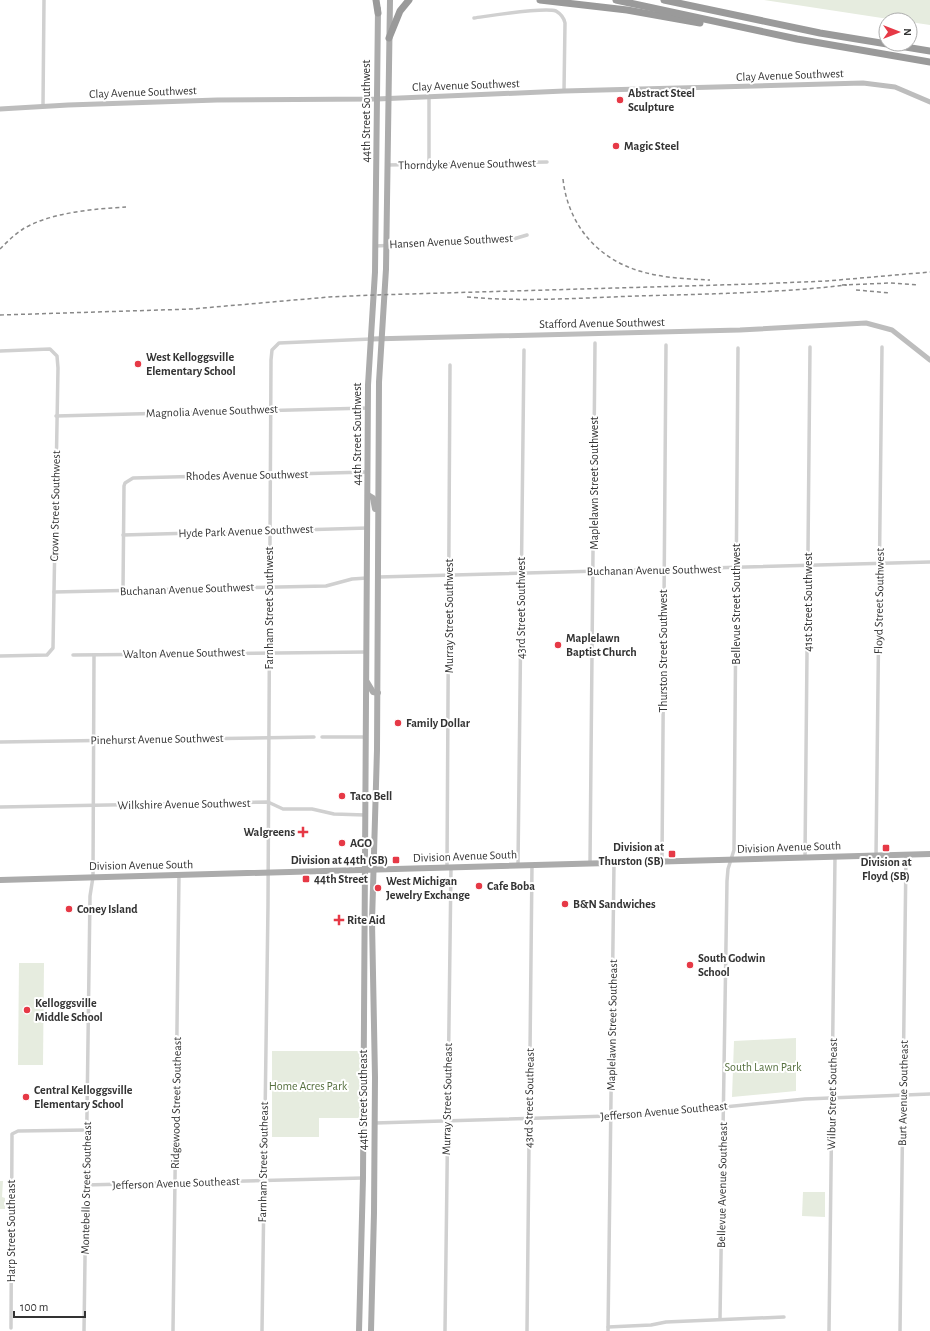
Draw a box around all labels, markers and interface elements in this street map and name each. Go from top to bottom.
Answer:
north arrow [878,12,918,52]
text: N [902,28,913,36]
street label: 44th Street Southwest [360,59,372,162]
street label: Clay Avenue Southwest [736,67,844,84]
street label: Clay Avenue Southwest [412,77,520,94]
street label: Clay Avenue Southwest [89,84,197,101]
place label: Abstract Steel Sculpture [628,87,695,113]
marker: Abstract Steel Sculpture [615,95,625,105]
place label: Magic Steel [624,140,679,152]
marker: Magic Steel [611,141,621,151]
street label: Thorndyke Avenue Southwest [398,157,536,172]
street label: Hansen Avenue Southwest [389,232,513,250]
street label: Stafford Avenue Southwest [539,316,665,330]
place label: West Kelloggsville Elementary School [146,351,236,378]
marker: West Kelloggsville Elementary School [133,359,143,369]
street label: 44th Street Southwest [351,382,363,485]
street label: Magnolia Avenue Southwest [146,403,278,419]
street label: Maplelawn Street Southwest [588,416,600,550]
street label: Crown Street Southwest [48,450,62,562]
street label: Rhodes Avenue Southwest [185,468,309,482]
street label: Hyde Park Avenue Southwest [178,523,314,540]
street label: Bellevue Street Southwest [730,543,742,665]
street label: Farnham Street Southwest [263,546,275,669]
street label: Floyd Street Southwest [872,548,887,654]
street label: 41st Street Southwest [802,552,814,652]
street label: 43rd Street Southwest [515,557,527,659]
street label: Murray Street Southwest [443,559,456,673]
street label: Buchanan Avenue Southwest [587,563,722,577]
street label: Buchanan Avenue Southwest [120,581,255,597]
street label: Thurston Street Southwest [657,589,669,713]
place label: Maplelawn Baptist Church [566,632,637,658]
marker: Maplelawn Baptist Church [553,640,563,650]
street label: Walton Avenue Southwest [123,646,245,660]
place label: Family Dollar [406,717,471,730]
marker: Family Dollar [393,718,403,728]
street label: Pinehurst Avenue Southwest [90,732,224,746]
place label: Taco Bell [350,790,392,802]
marker: Taco Bell [337,791,347,801]
street label: Wilkshire Avenue Southwest [117,797,251,811]
place label: Walgreens [243,826,295,838]
marker: Walgreens [298,827,308,837]
place label: AGO [350,837,372,849]
marker: AGO [337,838,347,848]
street label: Division Avenue South [737,839,841,855]
place label: Division at Thurston (SB) [598,841,664,868]
marker: Division at Floyd (SB) [881,843,891,853]
street label: Division Avenue South [413,848,517,864]
marker: Division at Thurston (SB) [667,849,677,859]
place label: Division at 44th (SB) [291,854,388,867]
marker: Division at 44th (SB) [391,855,401,865]
place label: Division at Floyd (SB) [860,856,912,883]
street label: Division Avenue South [89,858,193,872]
place label: 44th Street [314,873,368,885]
marker: 44th Street [301,874,311,884]
place label: West Michigan Jewelry Exchange [386,875,470,902]
place label: Cafe Boba [487,880,535,892]
marker: Cafe Boba [474,881,484,891]
marker: West Michigan Jewelry Exchange [373,883,383,893]
place label: B&N Sandwiches [573,898,656,910]
marker: B&N Sandwiches [560,899,570,909]
place label: Coney Island [77,903,138,916]
marker: Coney Island [64,904,74,914]
place label: Rite Aid [347,914,386,926]
marker: Rite Aid [334,915,344,925]
place label: South Godwin School [698,952,765,978]
street label: Maplelawn Street Southeast [605,959,619,1091]
marker: South Godwin School [685,960,695,970]
place label: Kelloggsville Middle School [35,997,103,1023]
marker: Kelloggsville Middle School [22,1005,32,1015]
street label: Ridgewood Street Southeast [169,1037,183,1169]
street label: Wilbur Street Southeast [825,1038,839,1150]
street label: Burt Avenue Southeast [896,1040,910,1146]
street label: Murray Street Southeast [440,1043,455,1155]
street label: 43rd Street Southeast [522,1048,536,1148]
street label: 44th Street Southeast [357,1049,369,1150]
park label: South Lawn Park [725,1061,802,1073]
park label: Home Acres Park [269,1080,348,1092]
place label: Central Kelloggsville Elementary School [34,1084,133,1111]
marker: Central Kelloggsville Elementary School [21,1092,31,1102]
street label: Jefferson Avenue Southeast [600,1099,728,1123]
street label: Farnham Street Southeast [256,1101,270,1222]
street label: Montebello Street Southeast [79,1121,93,1255]
street label: Bellevue Avenue Southeast [715,1122,729,1248]
street label: Jefferson Avenue Southeast [112,1175,240,1191]
street label: Harp Street Southeast [5,1180,17,1282]
scale bar [14,1293,85,1319]
text: 100 m [20,1301,48,1313]

